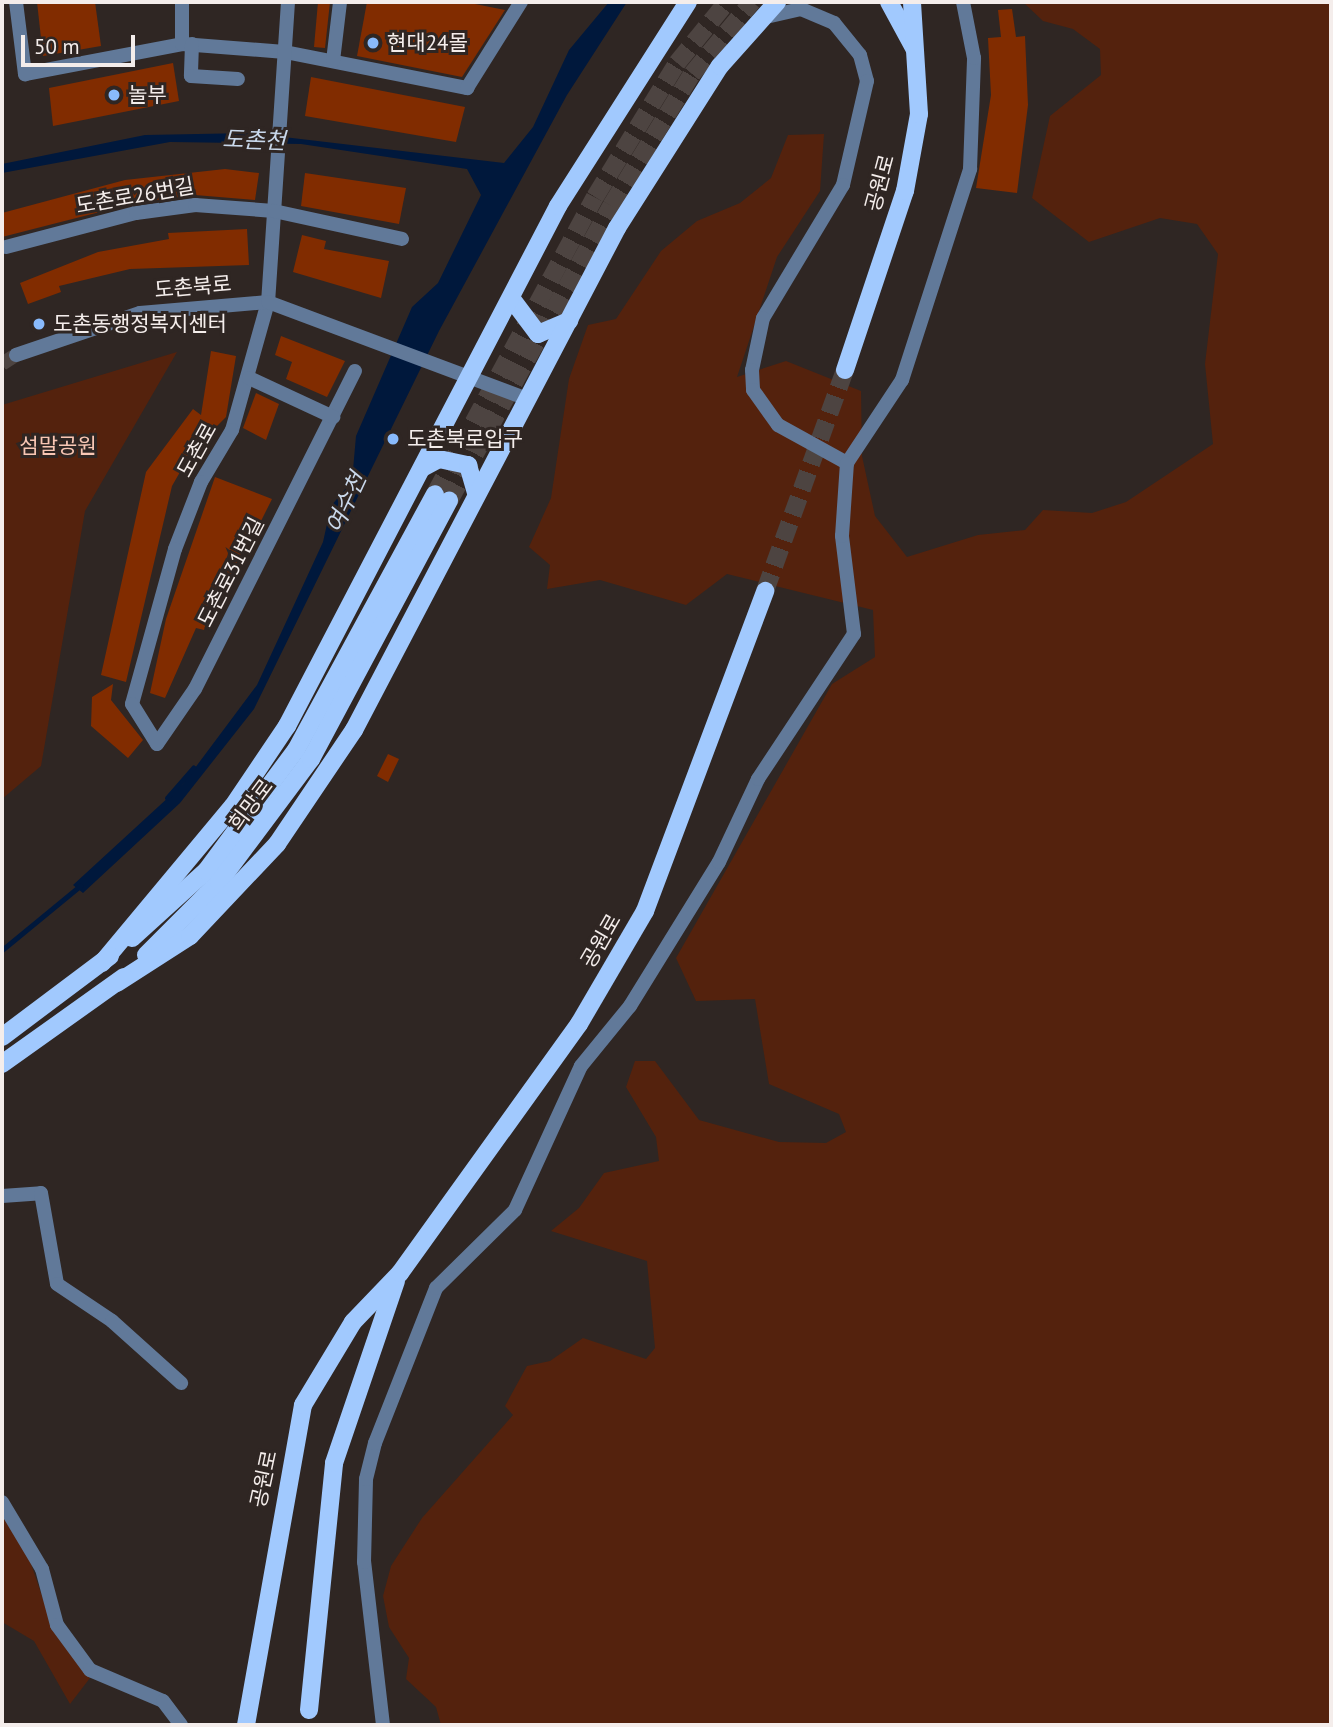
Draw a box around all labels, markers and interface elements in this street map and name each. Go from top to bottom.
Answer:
scale bar [24,21,138,65]
place label: 현대24몰 [387,30,468,56]
text: 50 m [34,33,80,60]
marker: 현대24몰 [365,35,381,51]
place label: 놀부 [128,82,167,108]
marker: 놀부 [106,87,122,103]
water label: 도촌천 [222,125,286,155]
street label: 공원로 [860,152,900,214]
street label: 도촌로26번길 [74,173,196,219]
street label: 도촌북로 [153,271,233,303]
place label: 도촌동행정복지센터 [53,311,227,337]
marker: 도촌동행정복지센터 [31,316,47,332]
street label: 도촌로 [172,419,222,481]
place label: 도촌북로입구 [407,426,523,452]
marker: 도촌북로입구 [385,431,401,447]
park label: 섬말공원 [19,433,97,459]
water label: 여수천 [320,468,372,538]
street label: 도촌로31번길 [193,513,269,631]
street label: 희망로 [223,774,279,836]
street label: 공원로 [576,910,626,972]
street label: 공원로 [246,1448,282,1510]

